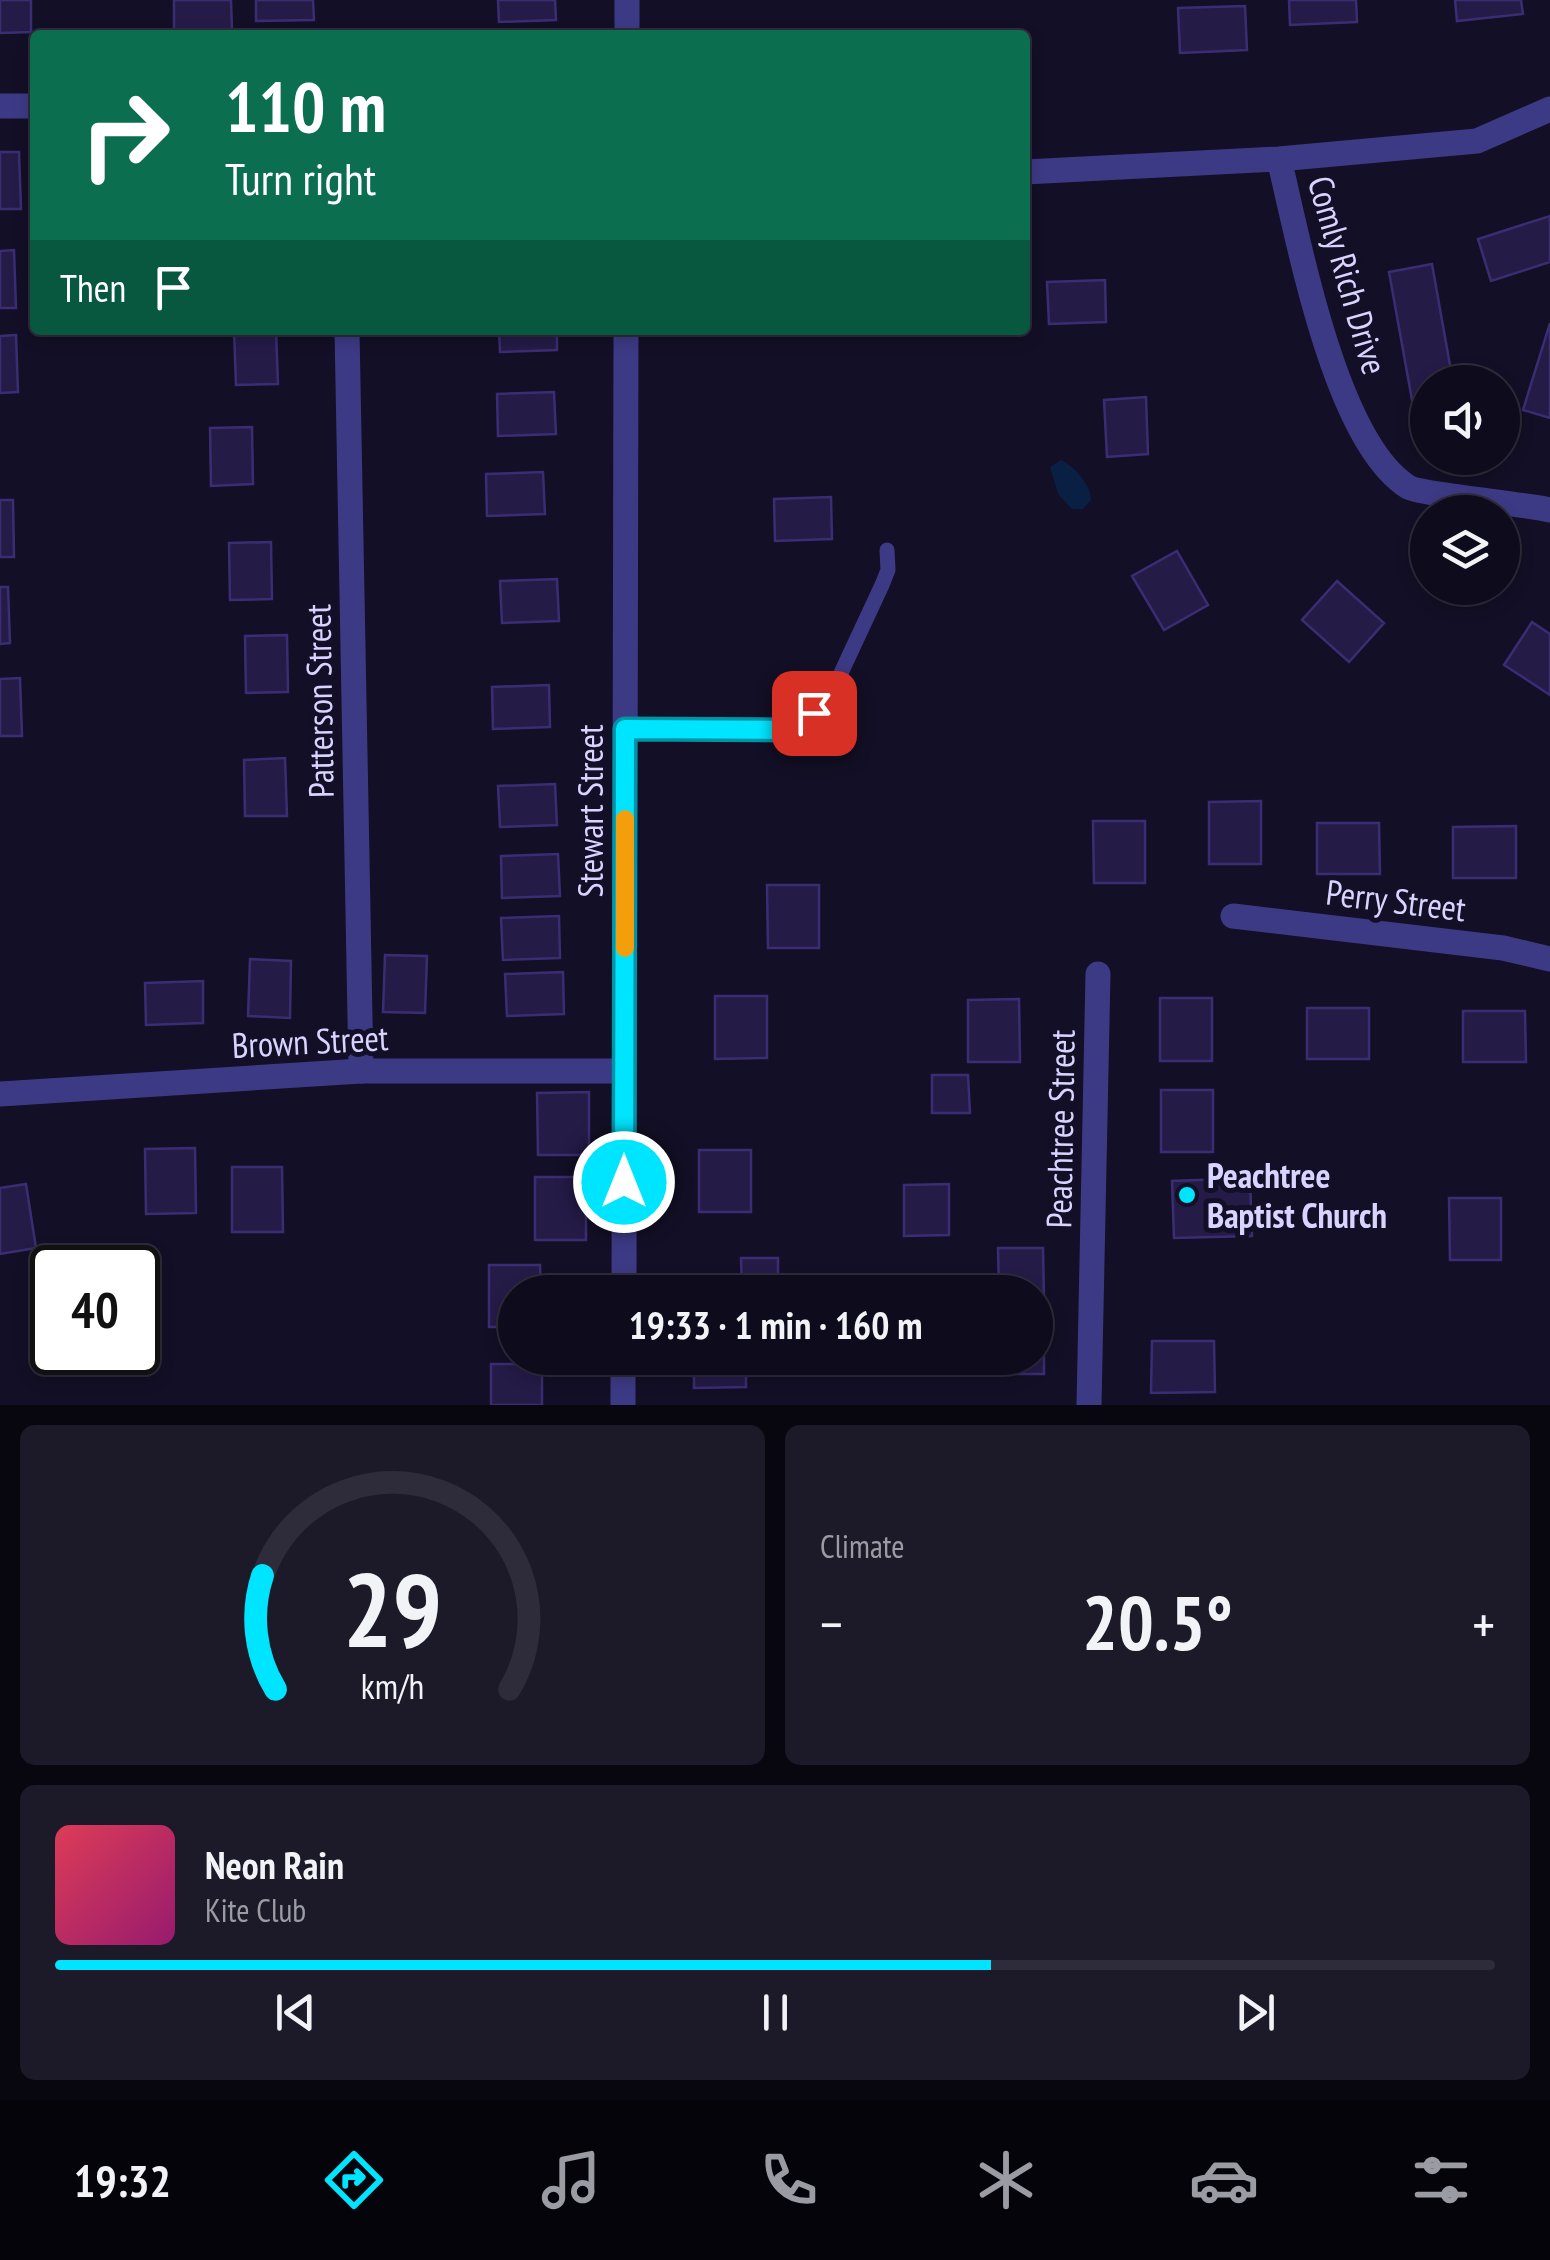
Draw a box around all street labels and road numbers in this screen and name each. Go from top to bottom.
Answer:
street label: Comly Rich Drive [1298,171,1398,379]
street label: Patterson Street [294,603,344,798]
street label: Stewart Street [567,724,613,898]
street label: Perry Street [1324,869,1469,931]
street label: Brown Street [231,1014,390,1068]
street label: Peachtree Street [1035,1029,1085,1229]

